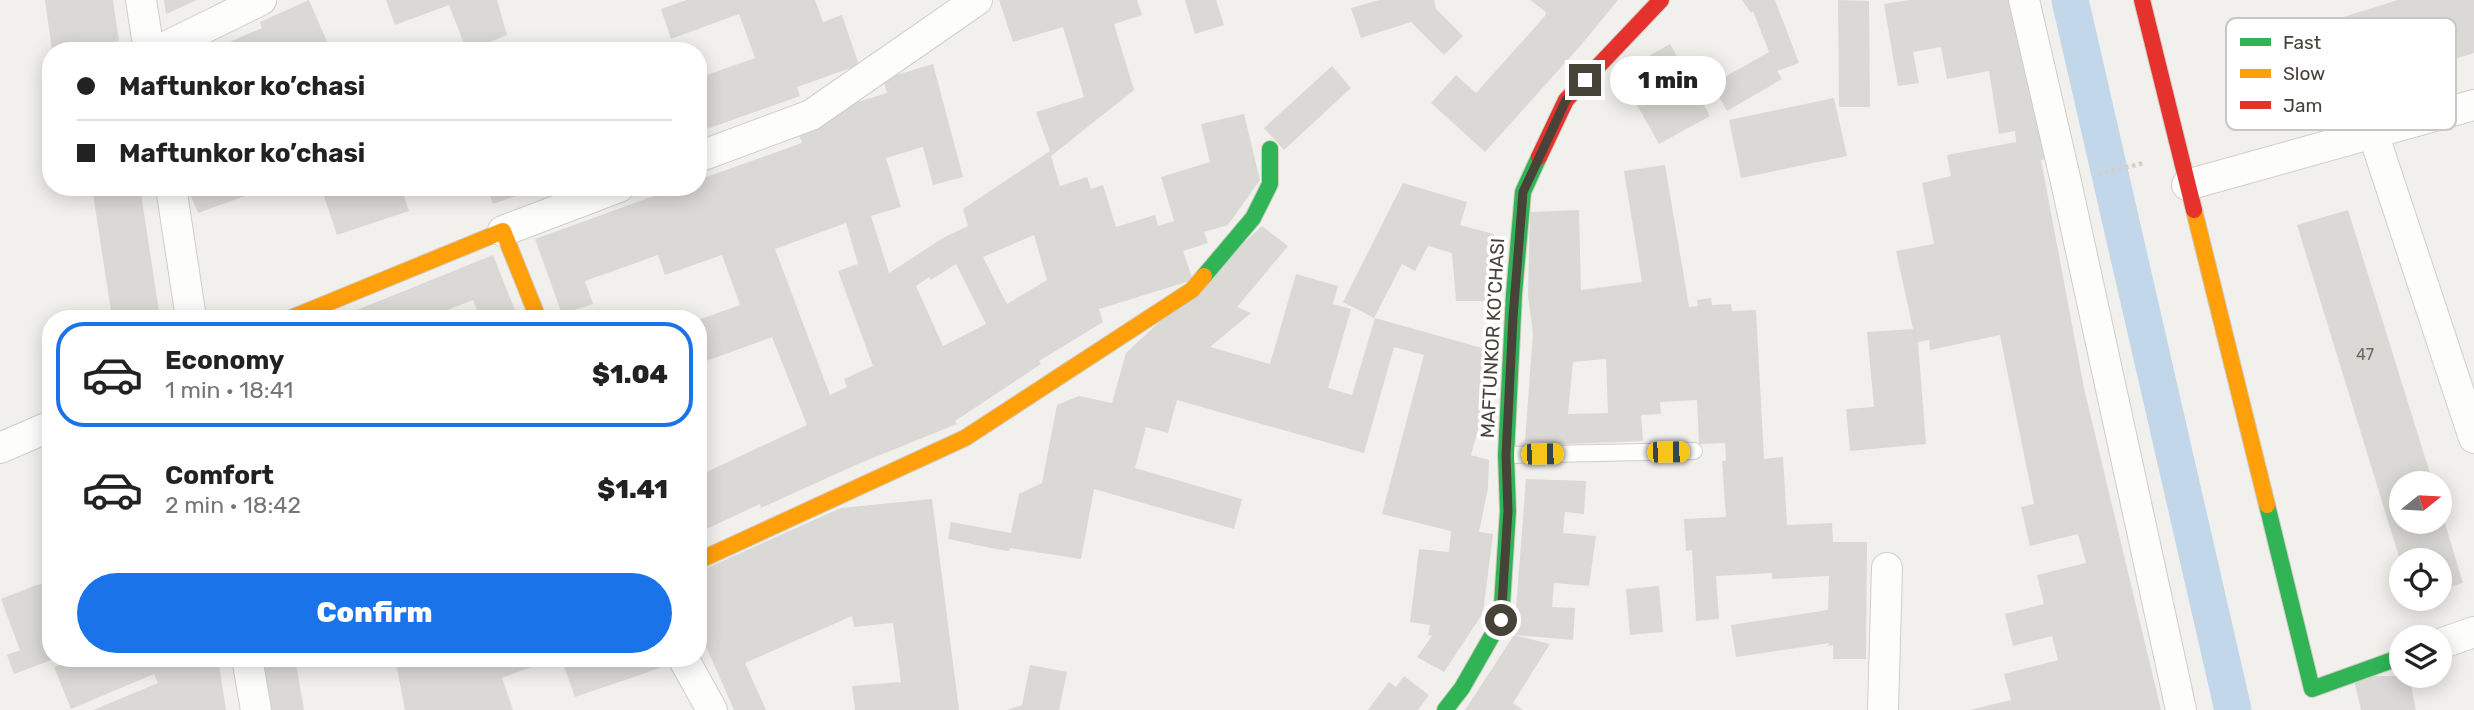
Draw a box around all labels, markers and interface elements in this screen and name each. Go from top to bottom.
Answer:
legend [2226,18,2456,130]
text: Fast [2283,31,2322,54]
callout: 1 min [1610,56,1725,104]
text: Slow [2283,62,2325,85]
route end [1569,64,1601,96]
text: 1 min [1638,66,1698,94]
text: Maftunkor ko’chasi [119,71,365,102]
text: Jam [2283,94,2322,117]
text: Maftunkor ko’chasi [119,138,365,169]
street label: MAFTUNKOR KO’CHASI [1476,237,1509,439]
icon: car [81,343,144,406]
text: Economy [165,345,284,376]
house number: 47 [2356,345,2374,364]
text: $1.04 [592,359,668,390]
text: 1 min · 18:41 [165,376,293,404]
car [1647,441,1690,463]
car [1521,443,1564,465]
icon: car [81,458,144,521]
text: Comfort [165,460,274,491]
north arrow [2389,471,2452,534]
map controls [2389,471,2452,688]
text: $1.41 [597,474,668,505]
text: 2 min · 18:42 [165,491,301,519]
button: locate [2389,548,2452,611]
button: Confirm [77,573,672,653]
route start [1485,604,1517,636]
button: layers [2389,625,2452,688]

